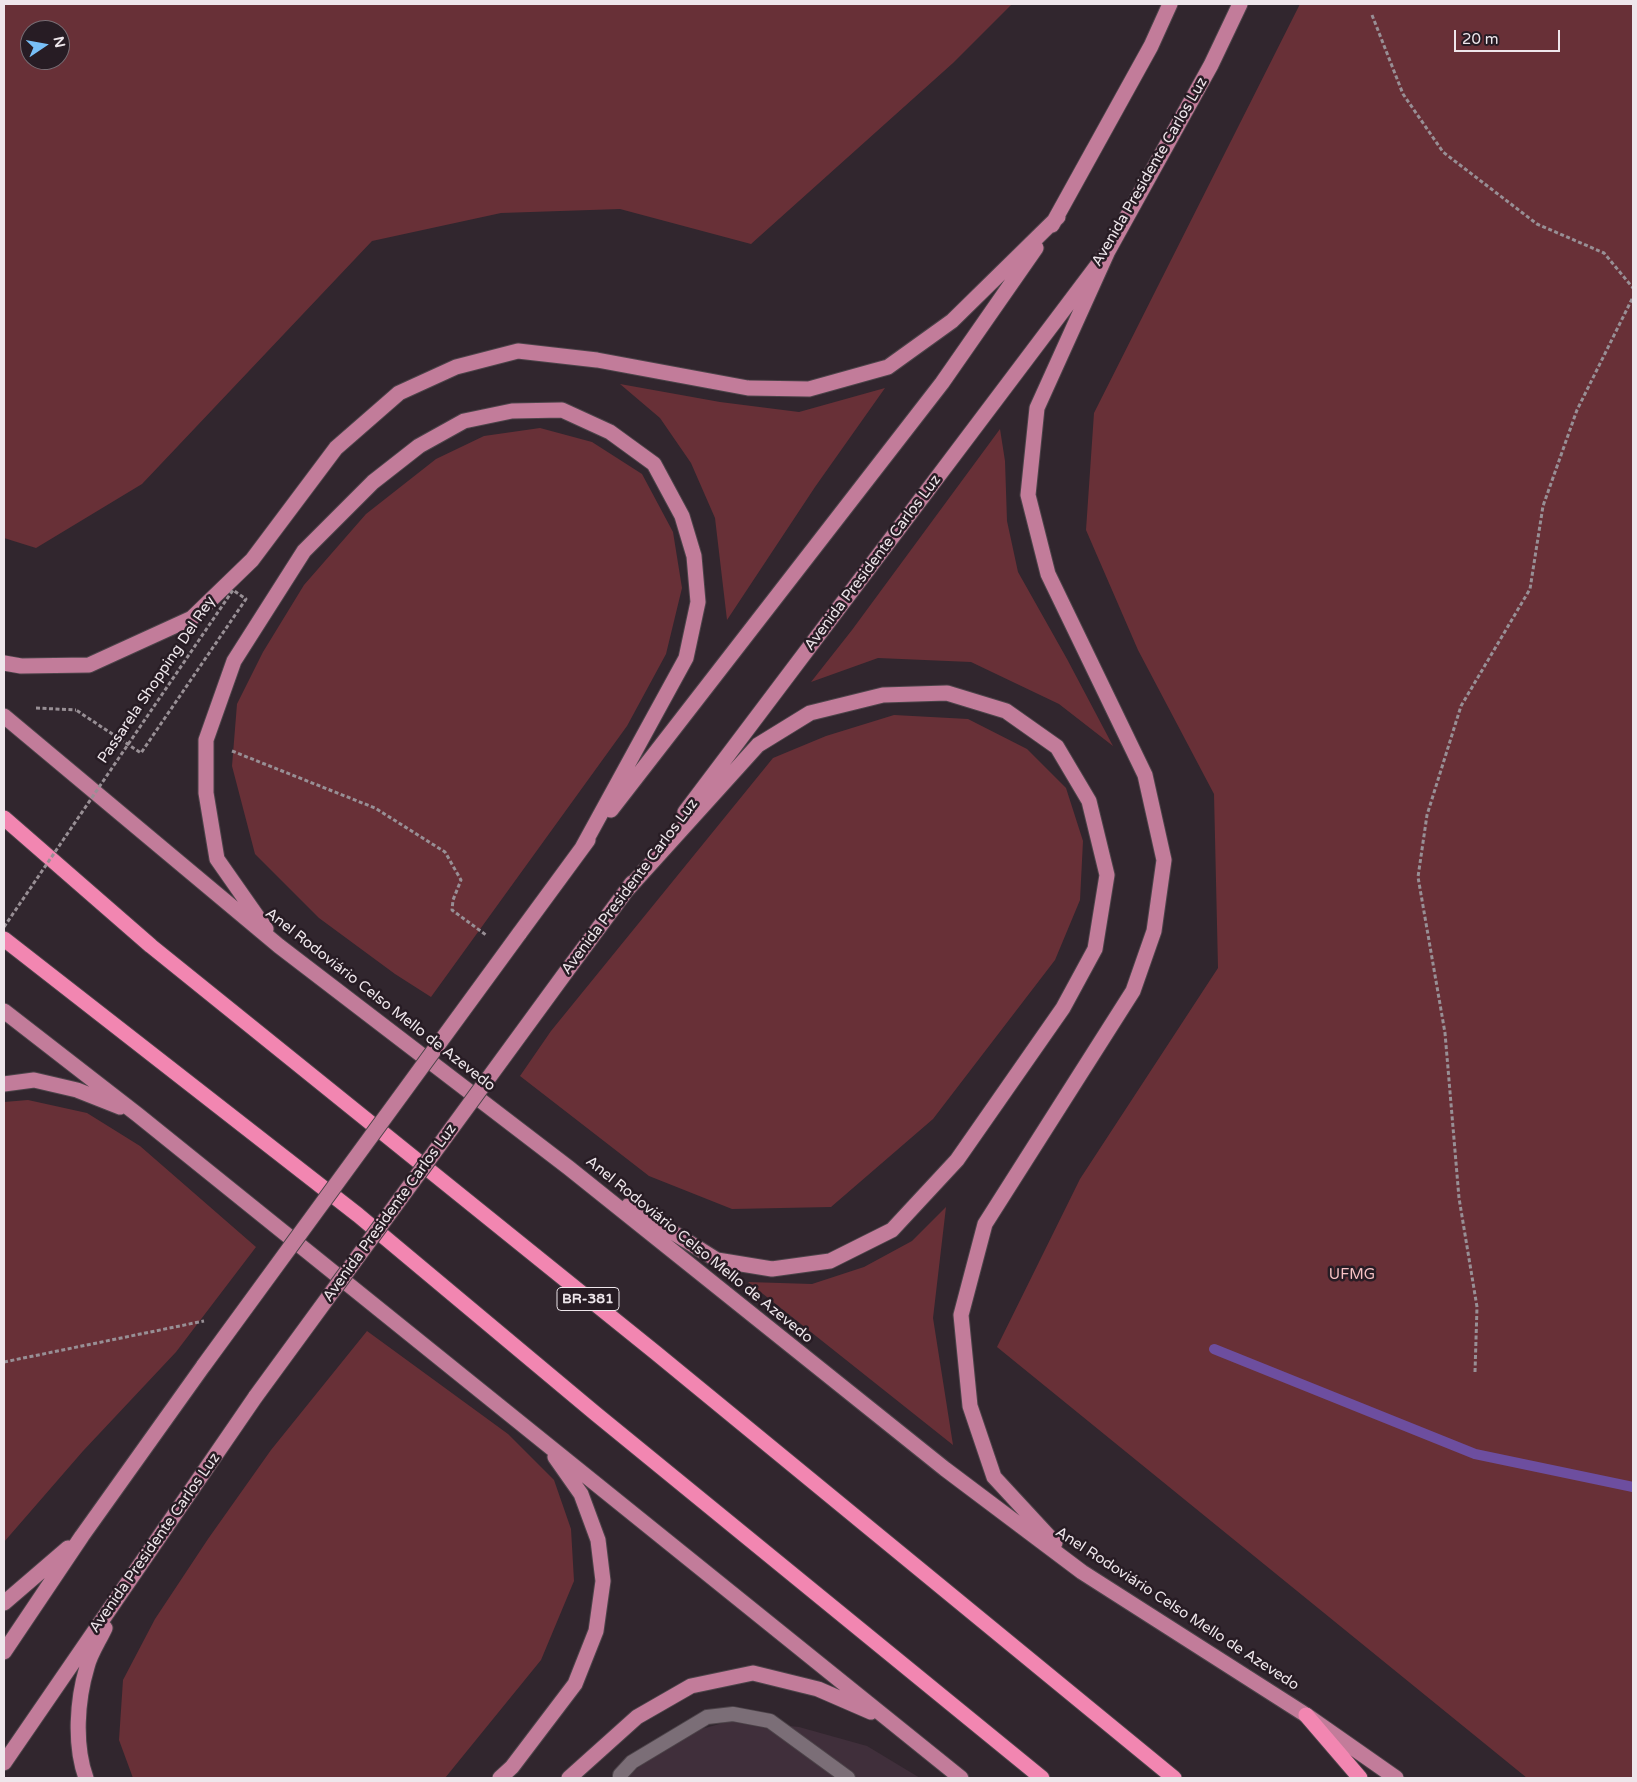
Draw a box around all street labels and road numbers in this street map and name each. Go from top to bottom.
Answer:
street label: Avenida Presidente Carlos Luz [1088,74,1212,270]
street label: Avenida Presidente Carlos Luz [801,472,945,654]
street label: Passarela Shopping Del Rey [94,593,220,767]
street label: Avenida Presidente Carlos Luz [558,796,702,978]
street label: Anel Rodoviário Celso Mello de Azevedo [261,905,499,1095]
street label: Avenida Presidente Carlos Luz [319,1121,461,1305]
street label: Anel Rodoviário Celso Mello de Azevedo [582,1153,816,1347]
road number: BR-381 [557,1288,619,1310]
street label: Avenida Presidente Carlos Luz [86,1450,224,1636]
street label: Anel Rodoviário Celso Mello de Azevedo [1052,1523,1302,1695]

